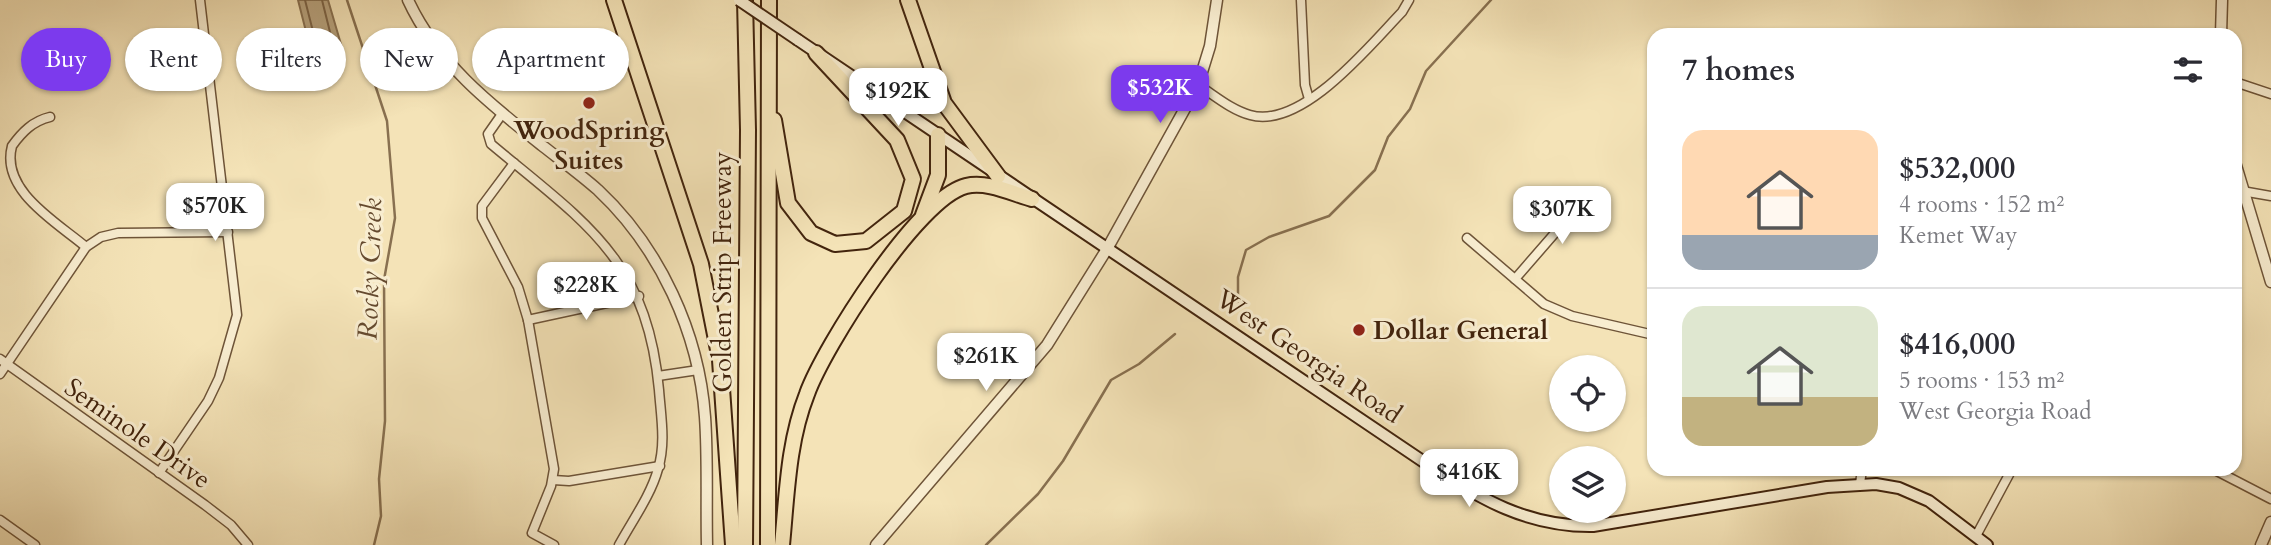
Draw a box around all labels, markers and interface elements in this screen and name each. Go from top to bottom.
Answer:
chip: Buy [21,28,111,91]
chip: Rent [125,28,222,91]
chip: Filters [236,28,346,91]
chip: New [360,28,458,91]
chip: Apartment [472,28,629,91]
text: 7 homes [1682,50,1795,91]
icon: filters [2169,51,2207,89]
pin: $532K [1111,66,1209,125]
pin: $192K [849,68,947,128]
text: $532K [1127,72,1193,103]
text: $192K [865,75,931,106]
marker: WoodSpring Suites [581,95,597,111]
place label: WoodSpring Suites [513,113,665,178]
text: $532,000 [1899,148,2015,189]
street label: Golden Strip Freeway [705,151,740,393]
icon: home [1738,158,1822,242]
pin: $570K [166,184,264,243]
pin: $307K [1513,187,1611,246]
text: 4 rooms · 152 m² [1899,189,2064,220]
text: $570K [182,190,248,221]
text: $307K [1529,193,1595,224]
water label: Rocky Creek [349,197,391,341]
text: Kemet Way [1899,220,2017,251]
pin: $228K [537,262,635,322]
text: $228K [553,269,619,300]
street label: West Georgia Road [1208,281,1409,432]
place label: Dollar General [1373,313,1548,348]
marker: Dollar General [1351,322,1367,338]
text: $416,000 [1899,324,2015,365]
pin: $261K [937,334,1035,393]
icon: home [1738,334,1822,418]
text: $261K [953,340,1019,371]
map controls [1549,355,1626,523]
button: locate [1549,355,1626,432]
text: 5 rooms · 153 m² [1899,365,2064,396]
street label: Seminole Drive [58,370,218,497]
text: West Georgia Road [1899,396,2091,427]
button: layers [1549,446,1626,523]
pin: $416K [1420,449,1518,509]
text: $416K [1436,456,1502,487]

